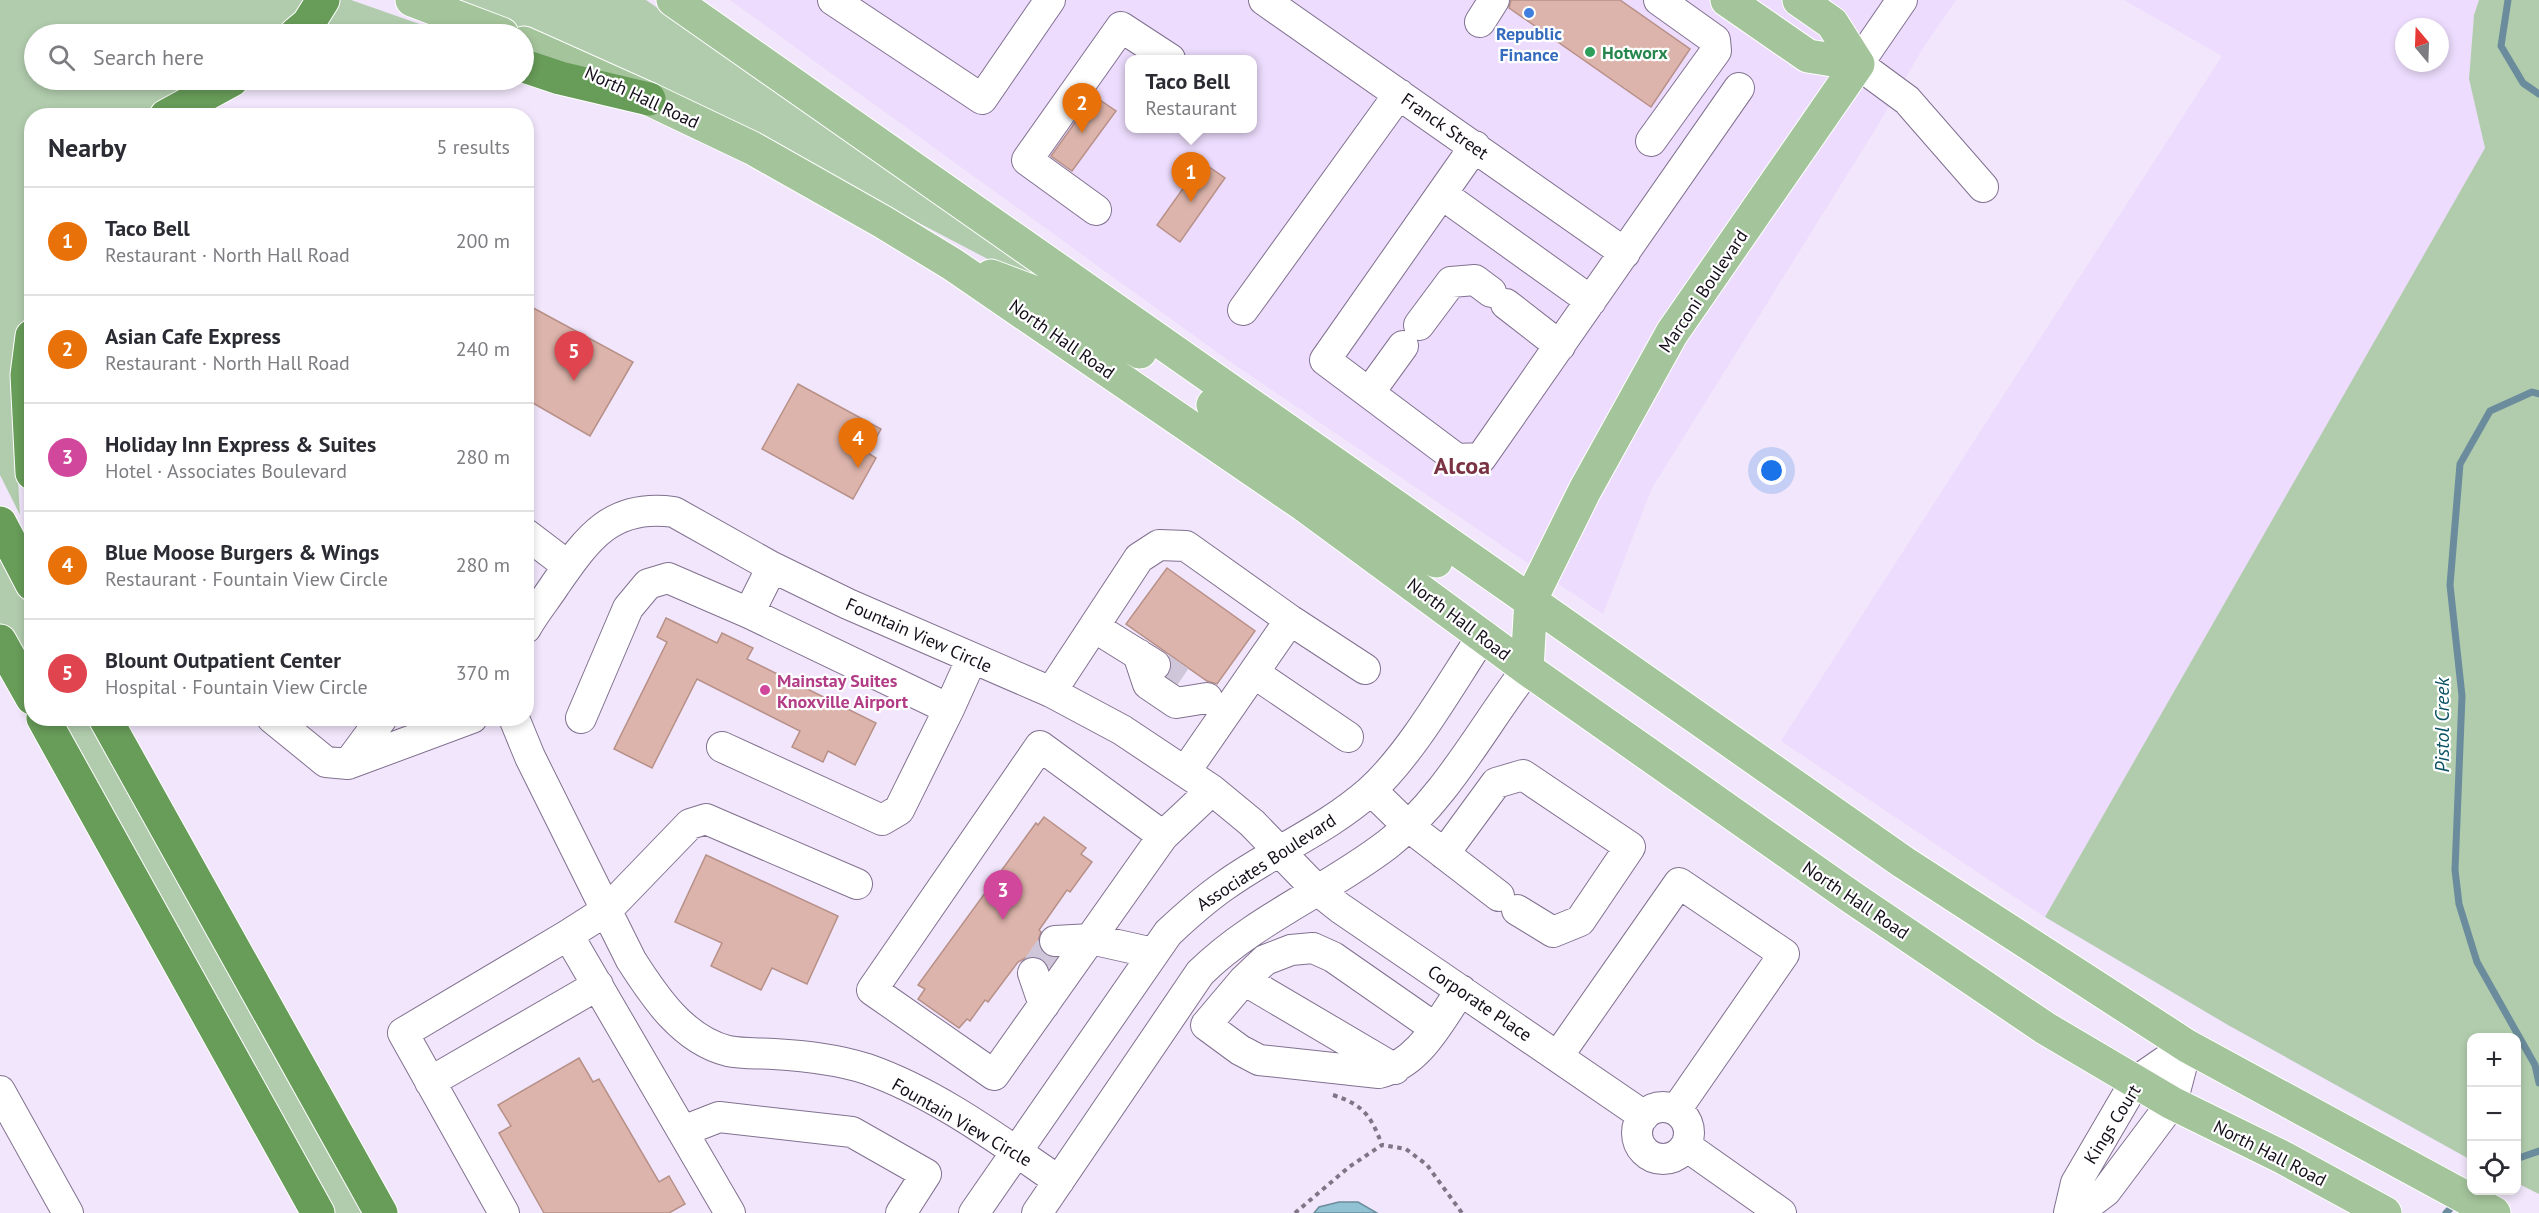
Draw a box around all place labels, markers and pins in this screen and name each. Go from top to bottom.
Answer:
marker: Republic Finance [1522,6,1536,20]
place label: Republic Finance [1496,22,1562,66]
place label: Hotworx [1602,41,1668,64]
marker: Hotworx [1583,45,1597,59]
pin: 2 [1062,84,1102,133]
pin: 1 [1172,152,1210,202]
pin: 5 [554,332,594,381]
pin: 4 [838,418,878,468]
place label: Mainstay Suites Knoxville Airport [777,669,909,713]
marker: Mainstay Suites Knoxville Airport [758,683,772,697]
pin: 3 [984,870,1022,920]

